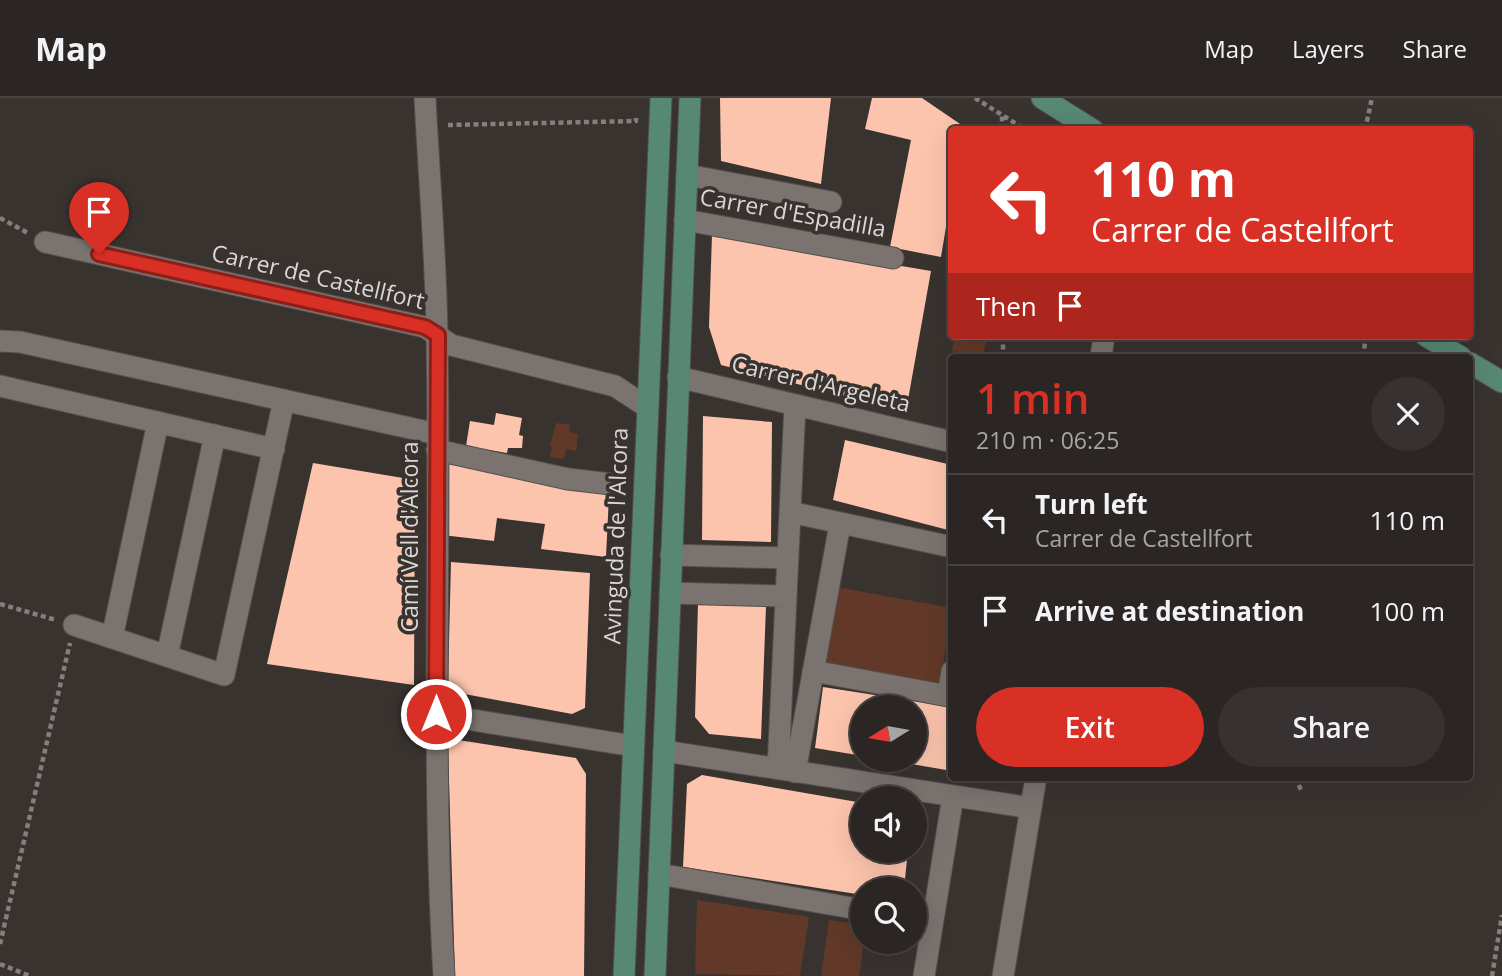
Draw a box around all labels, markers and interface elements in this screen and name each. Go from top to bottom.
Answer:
text: Map [35,26,107,71]
text: Map [1204,32,1254,65]
text: Layers [1292,32,1365,65]
text: Share [1403,32,1467,65]
text: 110 m [1091,145,1236,211]
icon: left [976,154,1067,245]
street label: Carrer d'Espadilla [698,180,889,244]
pin [69,182,129,254]
icon: arrive [80,193,118,231]
text: Carrer de Castellfort [1091,208,1394,251]
street label: Carrer de Castellfort [209,236,428,316]
icon: arrive [1051,287,1089,325]
text: Then [976,288,1037,324]
street label: Carrer d'Argeleta [729,347,914,419]
text: 1 min [976,369,1089,426]
button: close [1371,377,1445,451]
text: 210 m · 06:25 [976,424,1119,456]
street label: Avinguda de l'Alcora [595,427,635,645]
street label: Camí Vell d'Alcora [393,441,425,633]
text: Turn left [1035,486,1147,522]
icon: left [976,501,1014,539]
text: 110 m [1370,502,1445,538]
text: Carrer de Castellfort [1035,522,1252,554]
icon: arrive [976,592,1014,630]
text: Arrive at destination [1035,593,1304,629]
text: 100 m [1370,593,1445,629]
position arrow [399,677,473,751]
button: Exit [976,687,1204,767]
button: Share [1218,687,1445,767]
north arrow [850,695,928,772]
map controls [850,695,927,954]
button: sound [850,786,927,863]
button: search [850,877,927,954]

